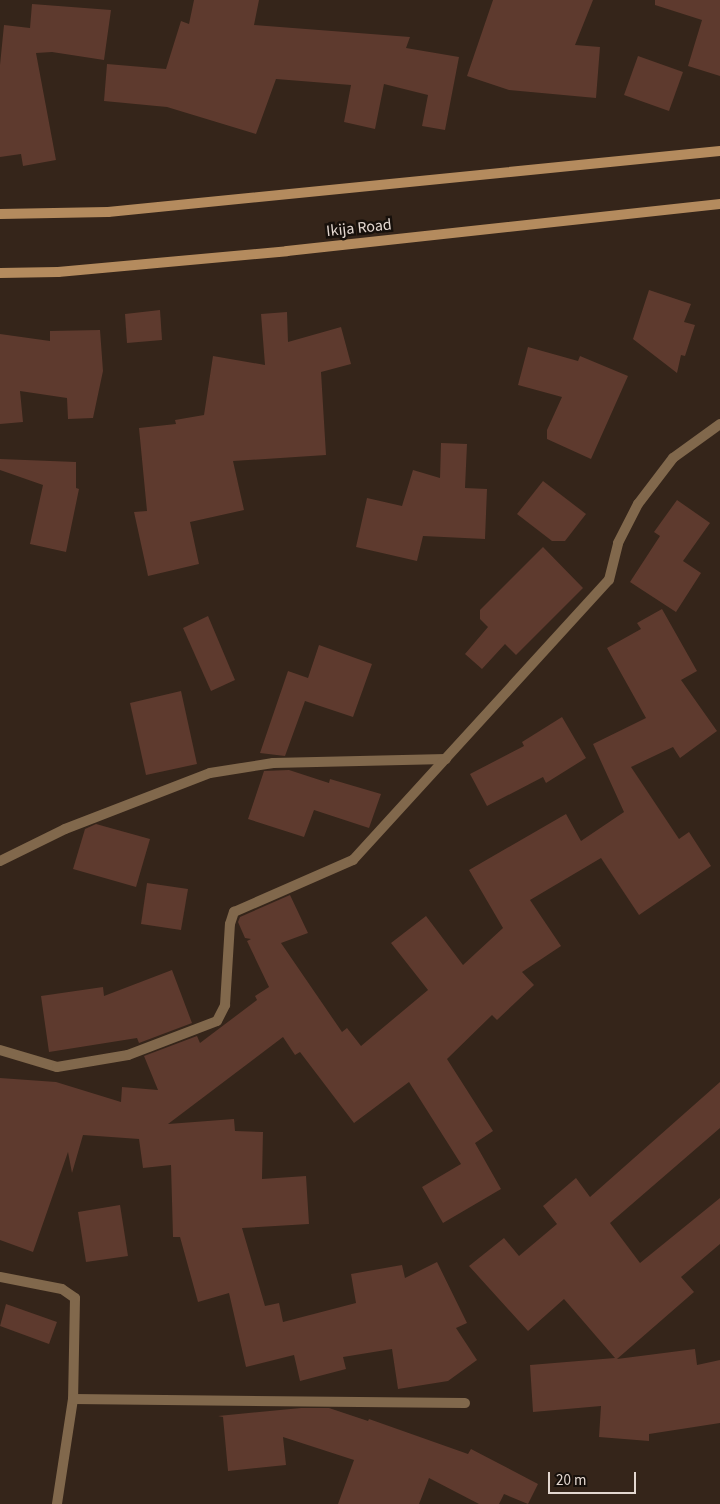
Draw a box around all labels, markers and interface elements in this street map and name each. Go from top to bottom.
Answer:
street label: Ikija Road [325,215,393,241]
scale bar [550,1462,638,1494]
text: 20 m [556,1470,586,1491]

